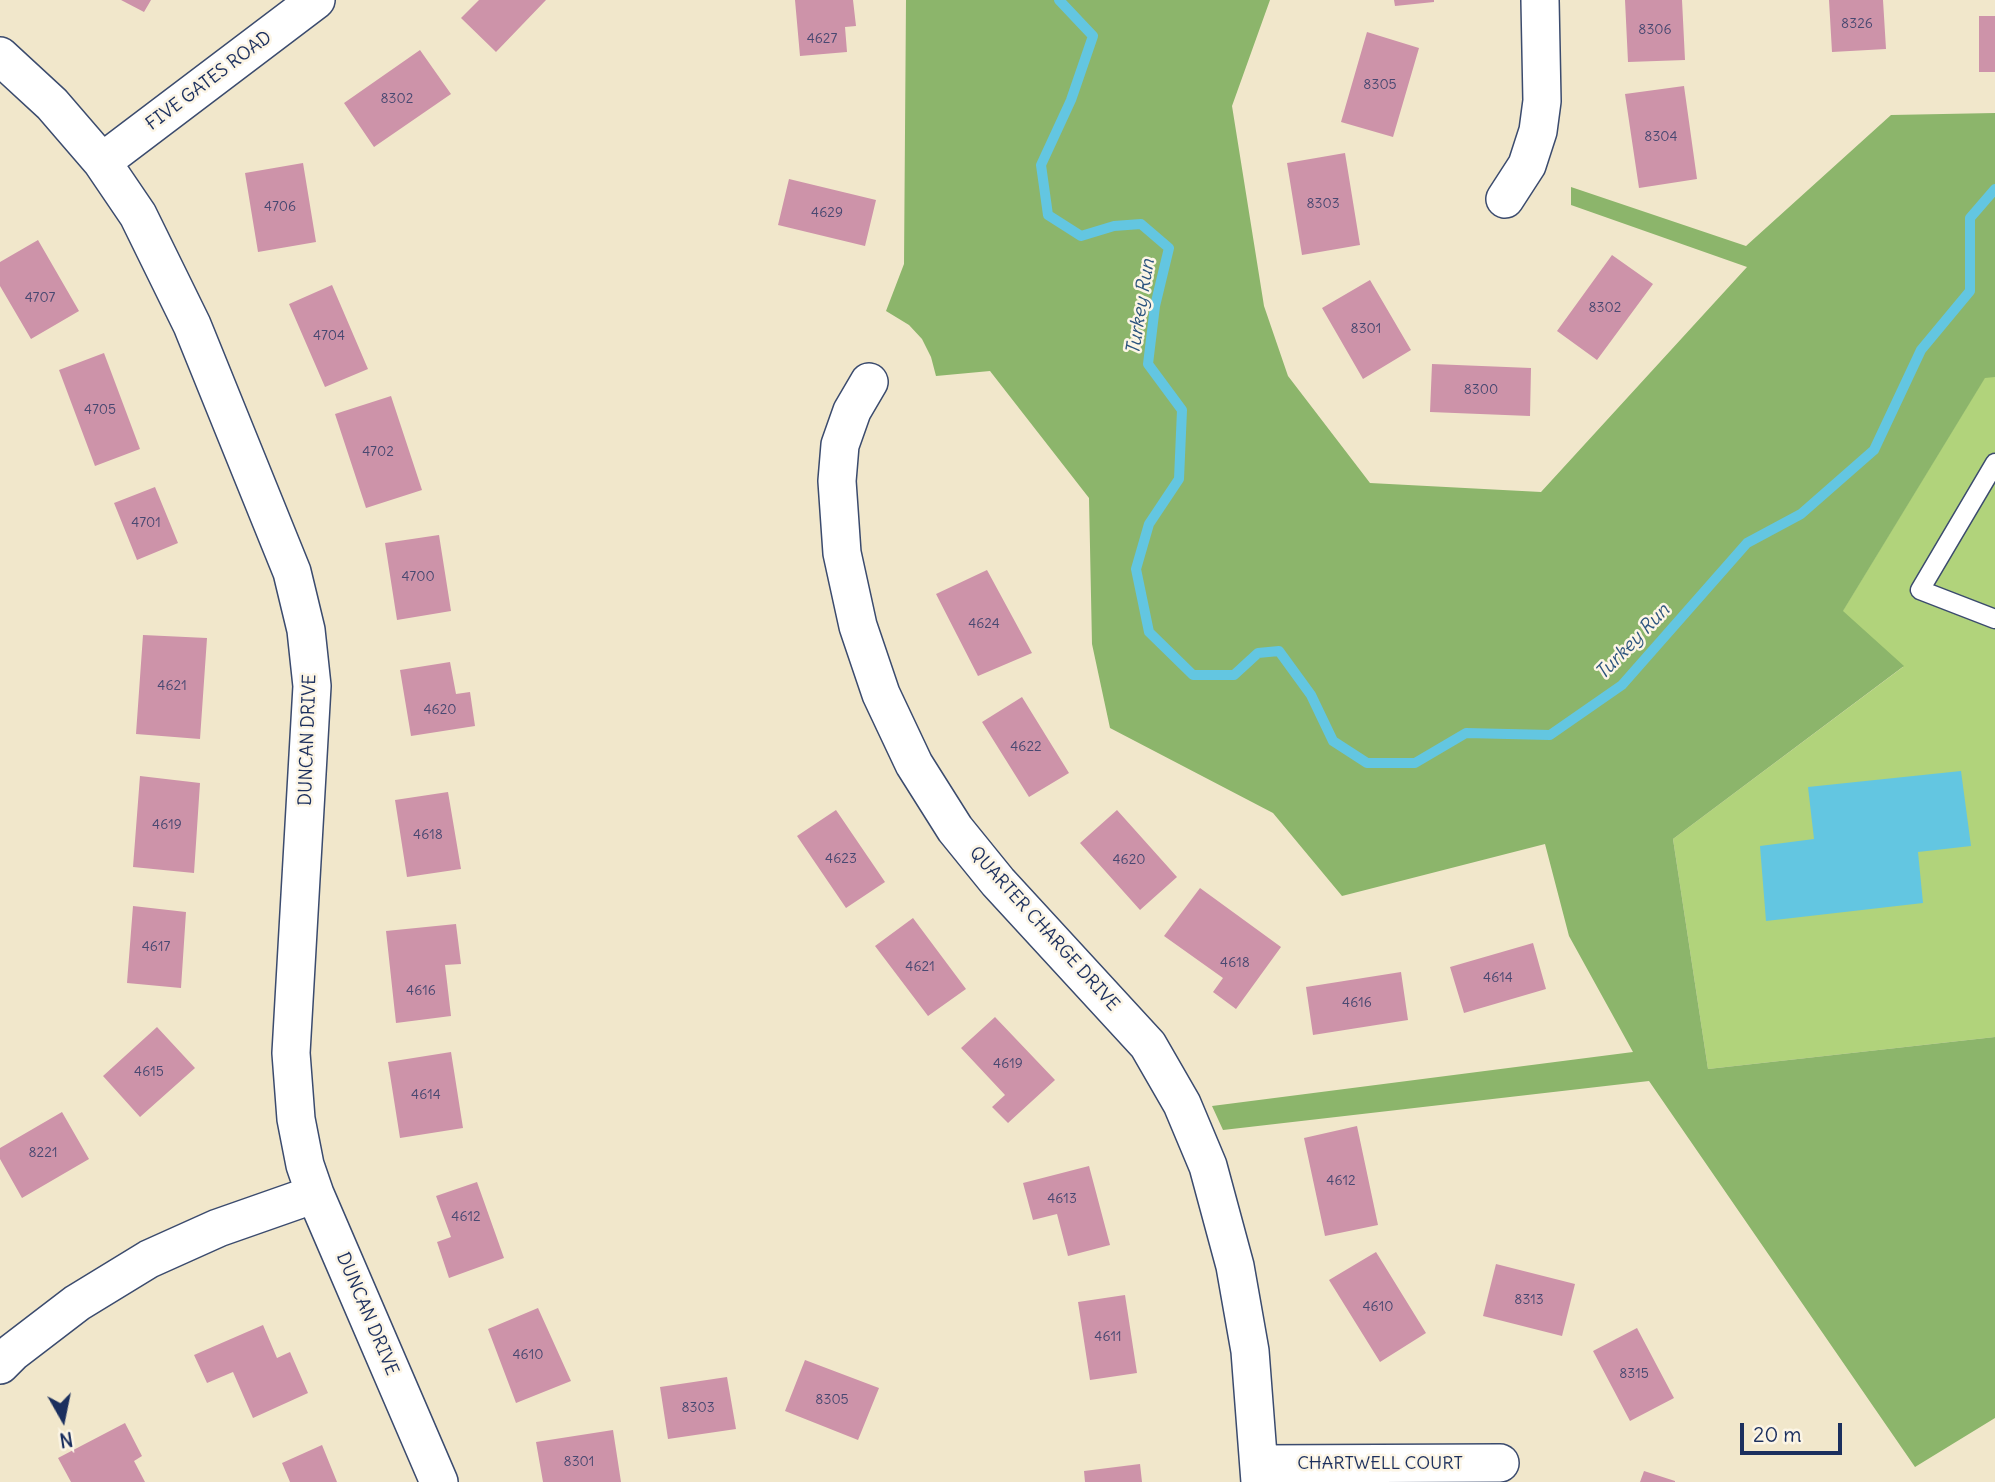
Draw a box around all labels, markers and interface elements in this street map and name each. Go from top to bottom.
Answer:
house number: 8326 [1841,16,1873,32]
house number: 8306 [1638,22,1672,38]
street label: FIVE GATES ROAD [142,27,276,135]
house number: 4627 [807,31,837,47]
house number: 8305 [1363,77,1397,93]
house number: 8302 [381,91,413,107]
house number: 8304 [1644,129,1678,145]
house number: 8303 [1306,196,1340,212]
house number: 4706 [264,199,296,215]
house number: 4629 [811,205,843,221]
water label: Turkey Run [1122,258,1160,356]
house number: 4707 [25,290,55,306]
house number: 8302 [1589,300,1621,316]
house number: 8301 [1351,321,1381,337]
house number: 4704 [313,328,345,344]
house number: 8300 [1464,382,1498,398]
house number: 4705 [84,402,116,418]
house number: 4702 [362,444,394,460]
house number: 4701 [131,515,161,531]
house number: 4700 [401,569,435,585]
water label: Turkey Run [1591,599,1675,685]
house number: 4624 [968,616,1000,632]
street label: DUNCAN DRIVE [295,674,321,806]
house number: 4621 [157,678,187,694]
house number: 4620 [423,702,457,718]
house number: 4622 [1010,739,1042,755]
house number: 4619 [152,817,182,833]
house number: 4618 [413,827,443,843]
street label: QUARTER CHARGE DRIVE [965,842,1123,1016]
house number: 4623 [825,851,857,867]
house number: 4620 [1112,852,1146,868]
house number: 4617 [142,939,170,955]
house number: 4618 [1220,955,1250,971]
house number: 4621 [905,959,935,975]
house number: 4614 [1483,970,1513,986]
house number: 4616 [406,983,436,999]
house number: 4616 [1342,995,1372,1011]
house number: 4619 [993,1056,1023,1072]
house number: 4615 [134,1064,164,1080]
house number: 4614 [411,1087,441,1103]
house number: 8221 [29,1145,57,1161]
house number: 4612 [1326,1173,1356,1189]
house number: 4613 [1047,1191,1077,1207]
house number: 4612 [451,1209,481,1225]
street label: DUNCAN DRIVE [331,1249,403,1379]
house number: 8313 [1514,1292,1544,1308]
house number: 4610 [1363,1299,1393,1315]
house number: 4611 [1094,1329,1122,1345]
house number: 4610 [513,1347,543,1363]
house number: 8315 [1619,1366,1649,1382]
north arrow [28,1384,98,1454]
house number: 8305 [815,1392,849,1408]
house number: 8303 [681,1400,715,1416]
scale bar [1743,1408,1844,1452]
text: 20 m [1753,1421,1802,1448]
text: N [58,1427,75,1453]
street label: CHARTWELL COURT [1297,1453,1463,1475]
house number: 8301 [564,1454,594,1470]

